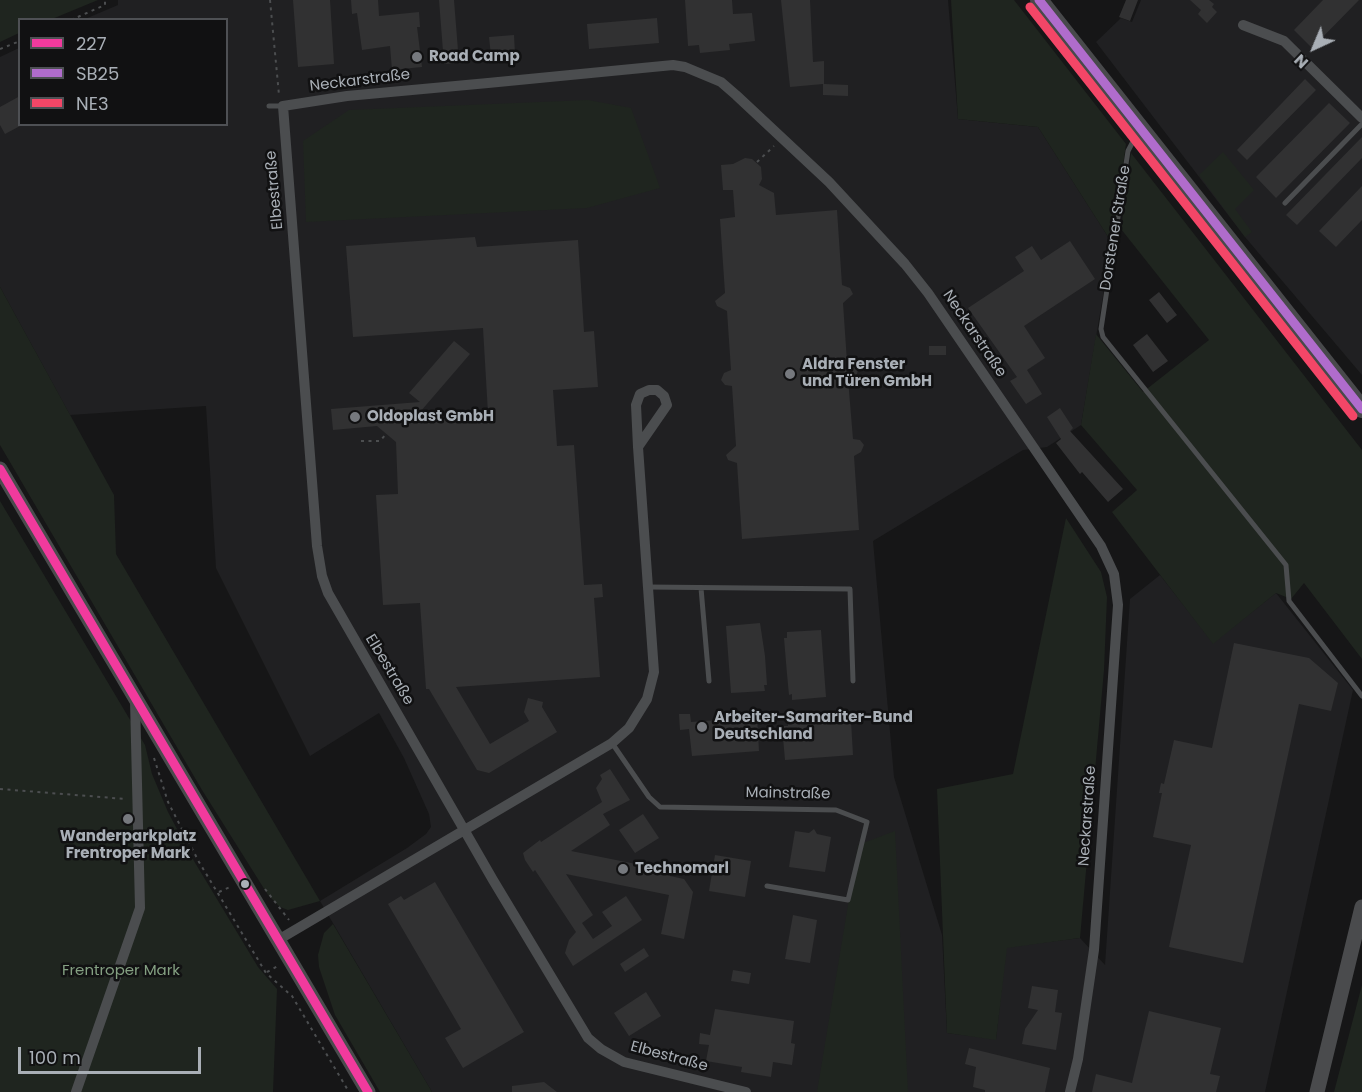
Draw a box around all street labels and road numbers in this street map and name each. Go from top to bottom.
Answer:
street label: Neckarstraße [309,66,411,96]
street label: Elbestraße [263,150,287,230]
street label: Dorstener Straße [1097,164,1135,292]
street label: Neckarstraße [938,287,1010,381]
street label: Elbestraße [361,631,417,709]
street label: Neckarstraße [1076,765,1100,867]
street label: Mainstraße [745,784,831,804]
street label: Elbestraße [628,1038,710,1076]

